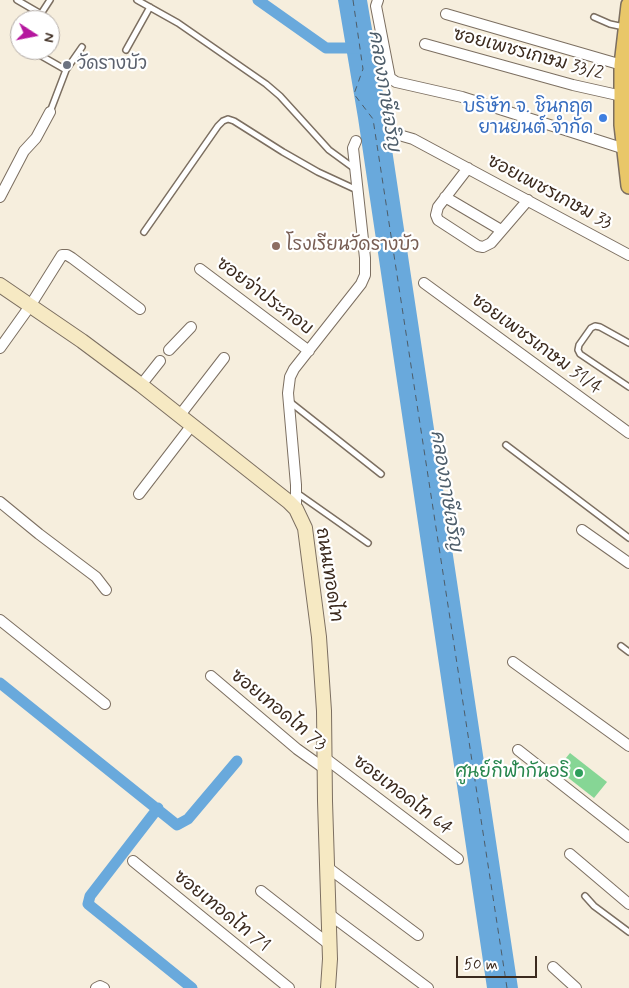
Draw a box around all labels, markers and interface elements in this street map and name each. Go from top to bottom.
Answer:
north arrow [10,10,60,60]
street label: ซอยเพชรเกษม 33/2 [450,25,606,85]
water label: คลองภาษีเจริญ [362,29,404,153]
text: N [39,31,58,44]
place label: วัดรางบัว [77,54,147,76]
marker: วัดรางบัว [61,59,73,71]
place label: บริษัท จ. ชินกฤต ยานยนต์ จำกัด [463,97,593,140]
marker: บริษัท จ. ชินกฤต ยานยนต์ จำกัด [597,112,609,124]
street label: ซอยเพชรเกษม 33 [483,151,615,235]
place label: โรงเรียนวัดรางบัว [286,235,419,257]
marker: โรงเรียนวัดรางบัว [270,240,282,252]
street label: ซอยจ่าประกอบ [211,254,317,340]
street label: ซอยเพชรเกษม 31/4 [466,290,606,400]
water label: คลองภาษีเจริญ [424,429,466,553]
street label: ถนนเทอดไท [310,526,346,624]
street label: ซอยเทอดไท 73 [226,666,330,756]
street label: ซอยเทอดไท 64 [348,752,456,840]
place label: ศูนย์กีฬากันอริ [455,762,569,784]
marker: ศูนย์กีฬากันอริ [573,767,585,779]
street label: ซอยเทอดไท 71 [169,867,273,957]
scale bar [459,946,540,978]
text: 50 m [464,955,498,975]

